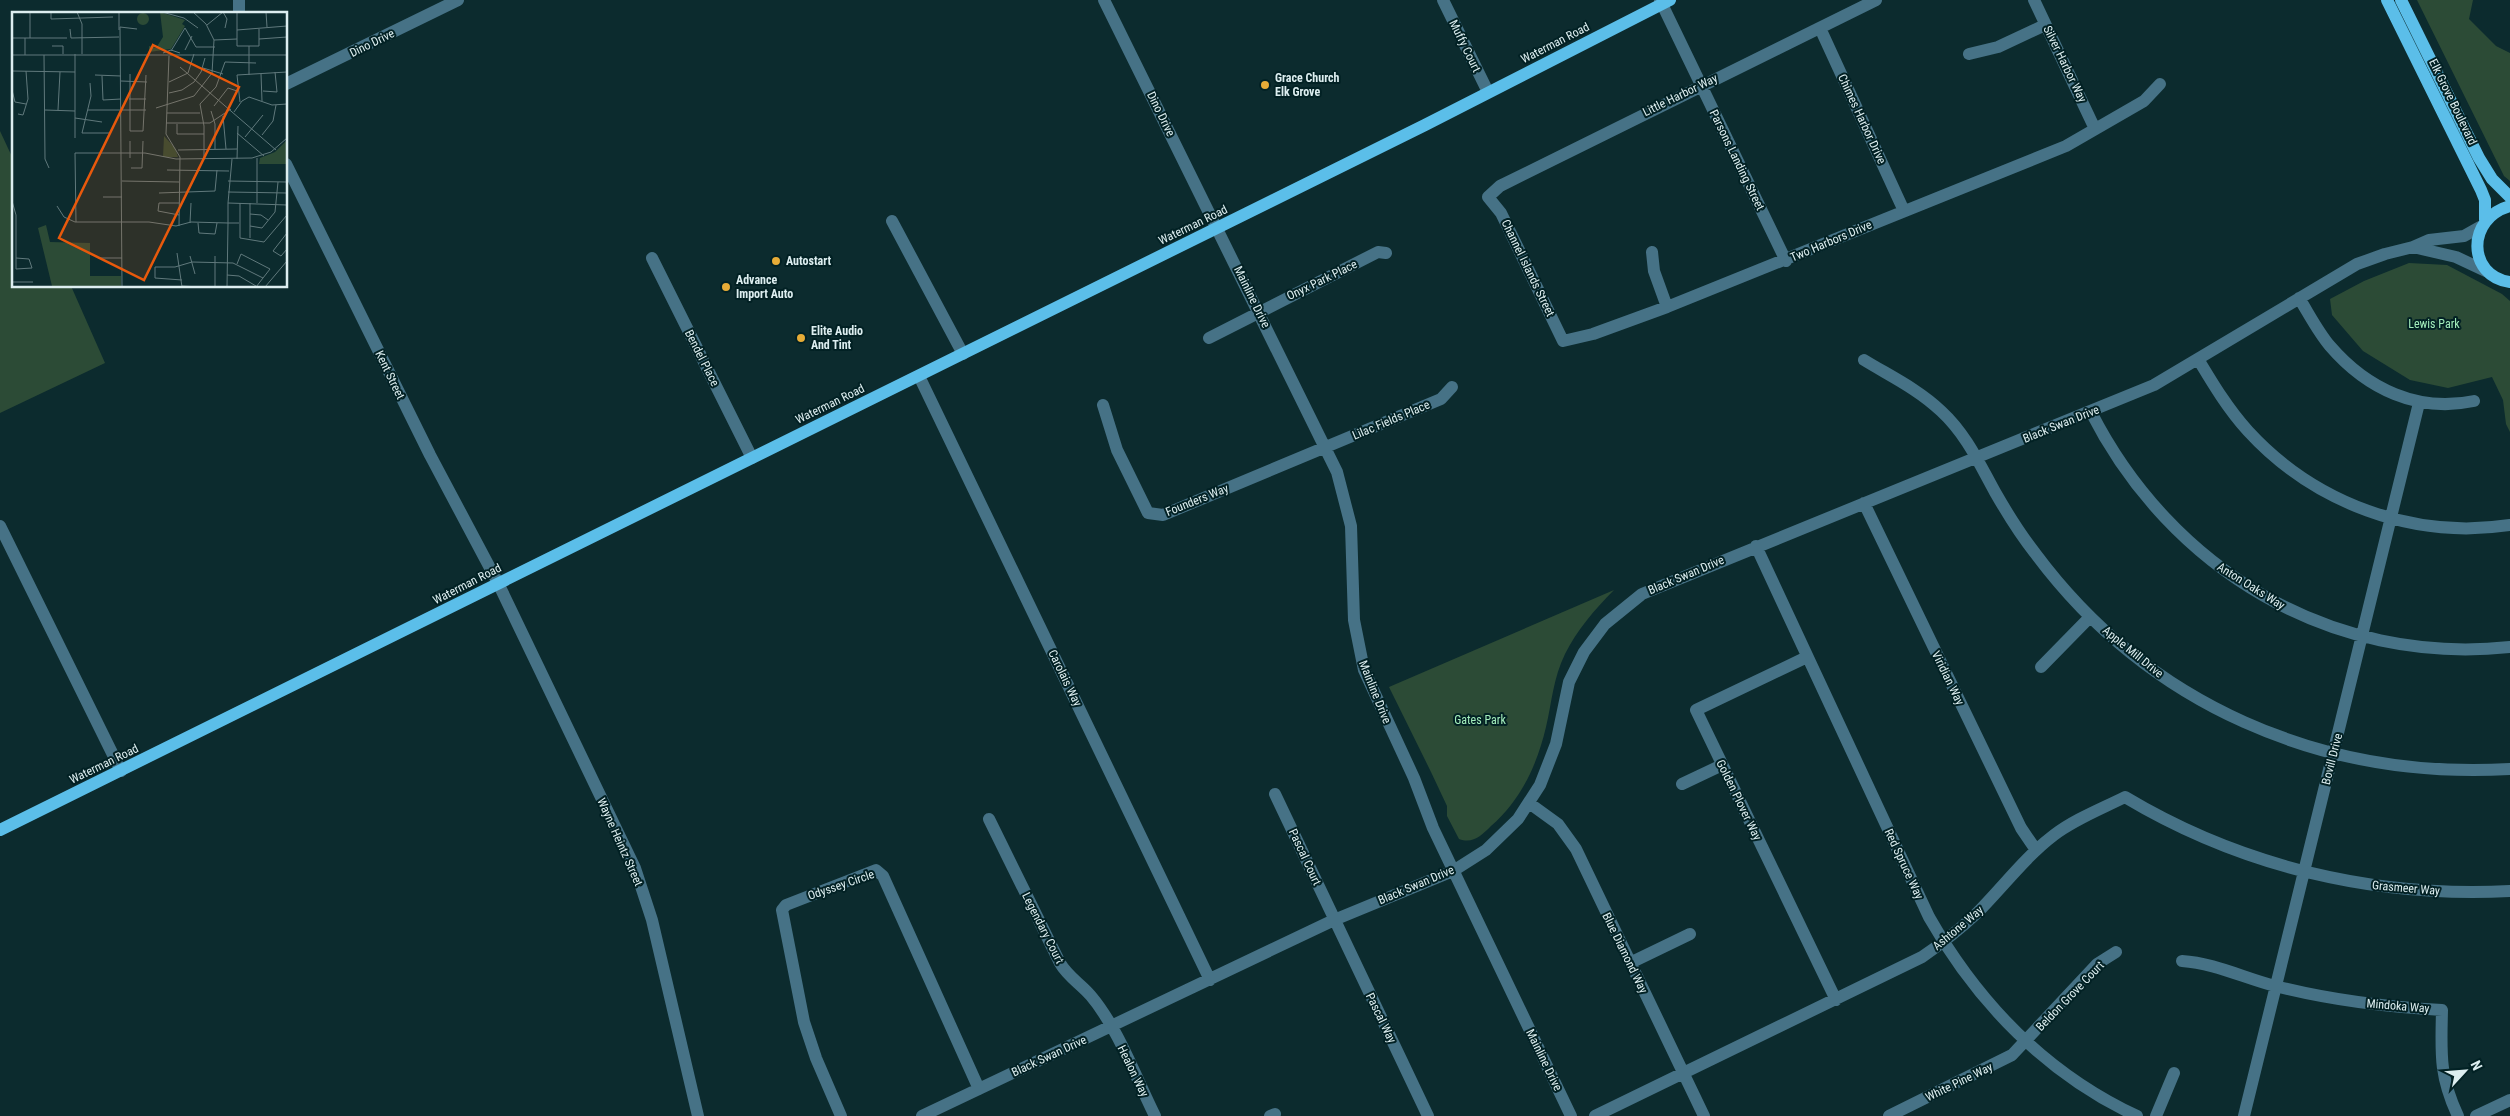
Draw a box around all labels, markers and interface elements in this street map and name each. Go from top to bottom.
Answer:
inset map [12,12,288,288]
street label: Muffy Court [1446,18,1484,75]
street label: Waterman Road [1518,20,1592,66]
street label: Silver Harbor Way [2040,23,2090,105]
street label: Dino Drive [347,26,397,60]
street label: Elk Grove Boulevard [2426,57,2480,147]
place label: Grace Church Elk Grove [1275,71,1340,99]
street label: Little Harbor Way [1640,71,1720,119]
street label: Chimes Harbor Drive [1835,72,1889,166]
marker: Grace Church Elk Grove [1259,79,1271,91]
street label: Dino Drive [1144,89,1178,139]
street label: Parsons Landing Street [1707,107,1768,213]
street label: Waterman Road [1156,202,1230,248]
street label: Channel Islands Street [1498,217,1558,319]
street label: Two Harbors Drive [1788,217,1874,264]
place label: Autostart [786,254,832,268]
marker: Autostart [770,255,782,267]
street label: Onyx Park Place [1285,257,1360,303]
street label: Mainline Drive [1231,264,1273,331]
place label: Advance Import Auto [736,273,793,301]
marker: Advance Import Auto [720,281,732,293]
park label: Lewis Park [2408,317,2460,331]
place label: Elite Audio And Tint [811,324,863,352]
street label: Bendel Place [682,327,722,389]
marker: Elite Audio And Tint [795,332,807,344]
street label: Kent Street [372,348,408,402]
street label: Waterman Road [793,381,867,427]
street label: Lilac Fields Place [1350,397,1432,443]
street label: Black Swan Drive [2021,402,2102,446]
street label: Founders Way [1164,481,1230,519]
street label: Black Swan Drive [1646,553,1726,597]
street label: Anton Oaks Way [2215,560,2287,612]
street label: Waterman Road [430,561,504,607]
street label: Apple Mill Drive [2100,623,2166,681]
street label: Carolais Way [1045,647,1085,709]
street label: Viridian Way [1929,649,1967,707]
street label: Mainline Drive [1356,658,1394,726]
park label: Gates Park [1454,713,1506,727]
street label: Bovill Drive [2319,731,2345,786]
street label: Waterman Road [67,741,141,787]
street label: Golden Plover Way [1713,757,1765,843]
street label: Wayne Heintz Street [594,796,646,889]
street label: Pascal Court [1286,827,1324,888]
street label: Red Spruce Way [1882,827,1926,901]
street label: Black Swan Drive [1376,863,1456,907]
street label: Odyssey Circle [806,867,876,903]
street label: Grasmeer Way [2371,878,2441,898]
street label: Legendary Court [1019,890,1067,966]
street label: Ashtone Way [1930,903,1986,953]
street label: Blue Diamond Way [1599,910,1651,996]
street label: Beldon Grove Court [2033,958,2107,1034]
street label: Pascal Way [1363,991,1399,1045]
street label: Mindoka Way [2366,996,2430,1016]
street label: Mainline Drive [1523,1027,1565,1094]
street label: Black Swan Drive [1009,1032,1089,1079]
street label: Healon Way [1114,1043,1152,1099]
north arrow [2440,1046,2490,1096]
text: N [2468,1058,2486,1073]
street label: White Pine Way [1923,1060,1995,1104]

